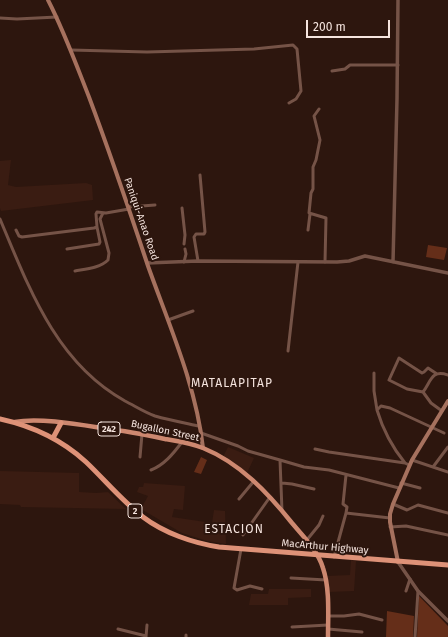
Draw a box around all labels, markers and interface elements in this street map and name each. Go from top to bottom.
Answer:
scale bar [308,12,392,38]
text: 200 m [313,20,346,34]
street label: Paniqui-Anao Road [121,176,161,262]
district label: MATALAPITAP [191,377,273,391]
street label: Bugallon Street [130,418,200,444]
road number: 242 [98,422,120,436]
road number: 2 [128,504,142,518]
district label: ESTACION [204,523,264,537]
street label: MacArthur Highway [281,537,369,557]

